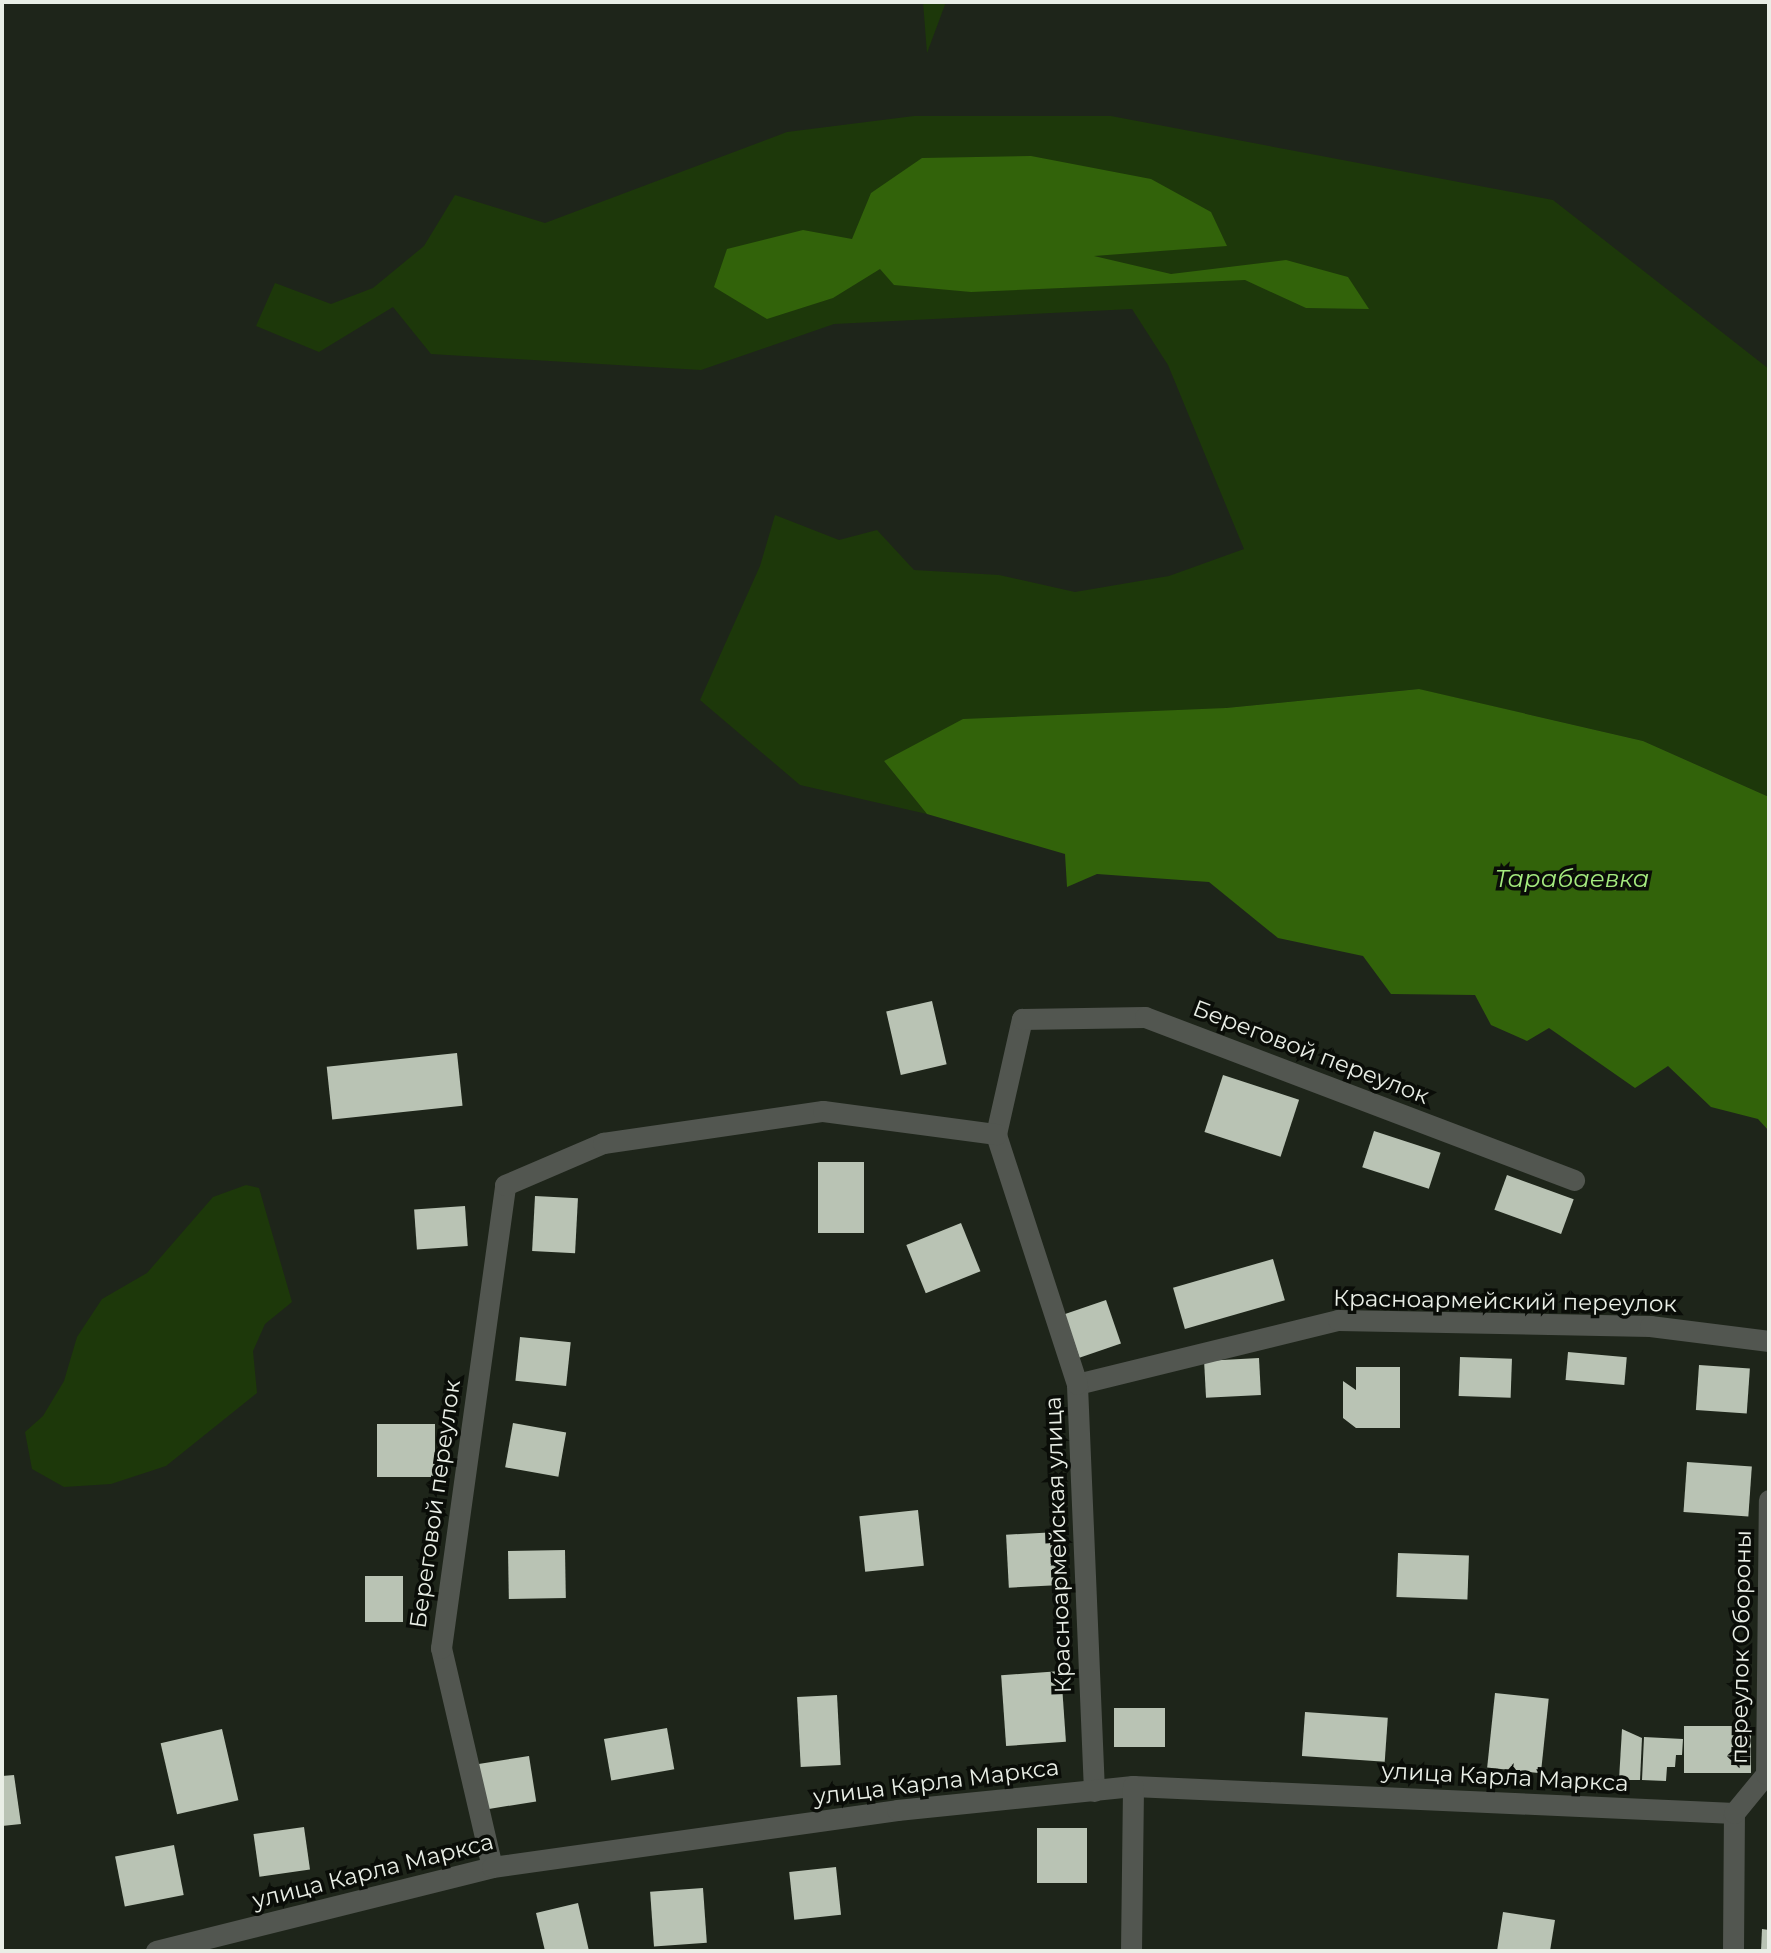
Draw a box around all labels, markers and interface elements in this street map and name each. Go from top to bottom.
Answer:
water label: Тарабаевка [1495,865,1649,893]
street label: Береговой переулок [1189,994,1433,1110]
street label: Красноармейский переулок [1333,1284,1677,1318]
street label: Береговой переулок [404,1378,466,1630]
street label: Красноармейская улица [1039,1396,1077,1694]
street label: переулок Обороны [1725,1530,1757,1764]
street label: улица Карла Маркса [812,1753,1060,1811]
street label: улица Карла Маркса [1381,1757,1629,1797]
street label: улица Карла Маркса [250,1828,496,1914]

